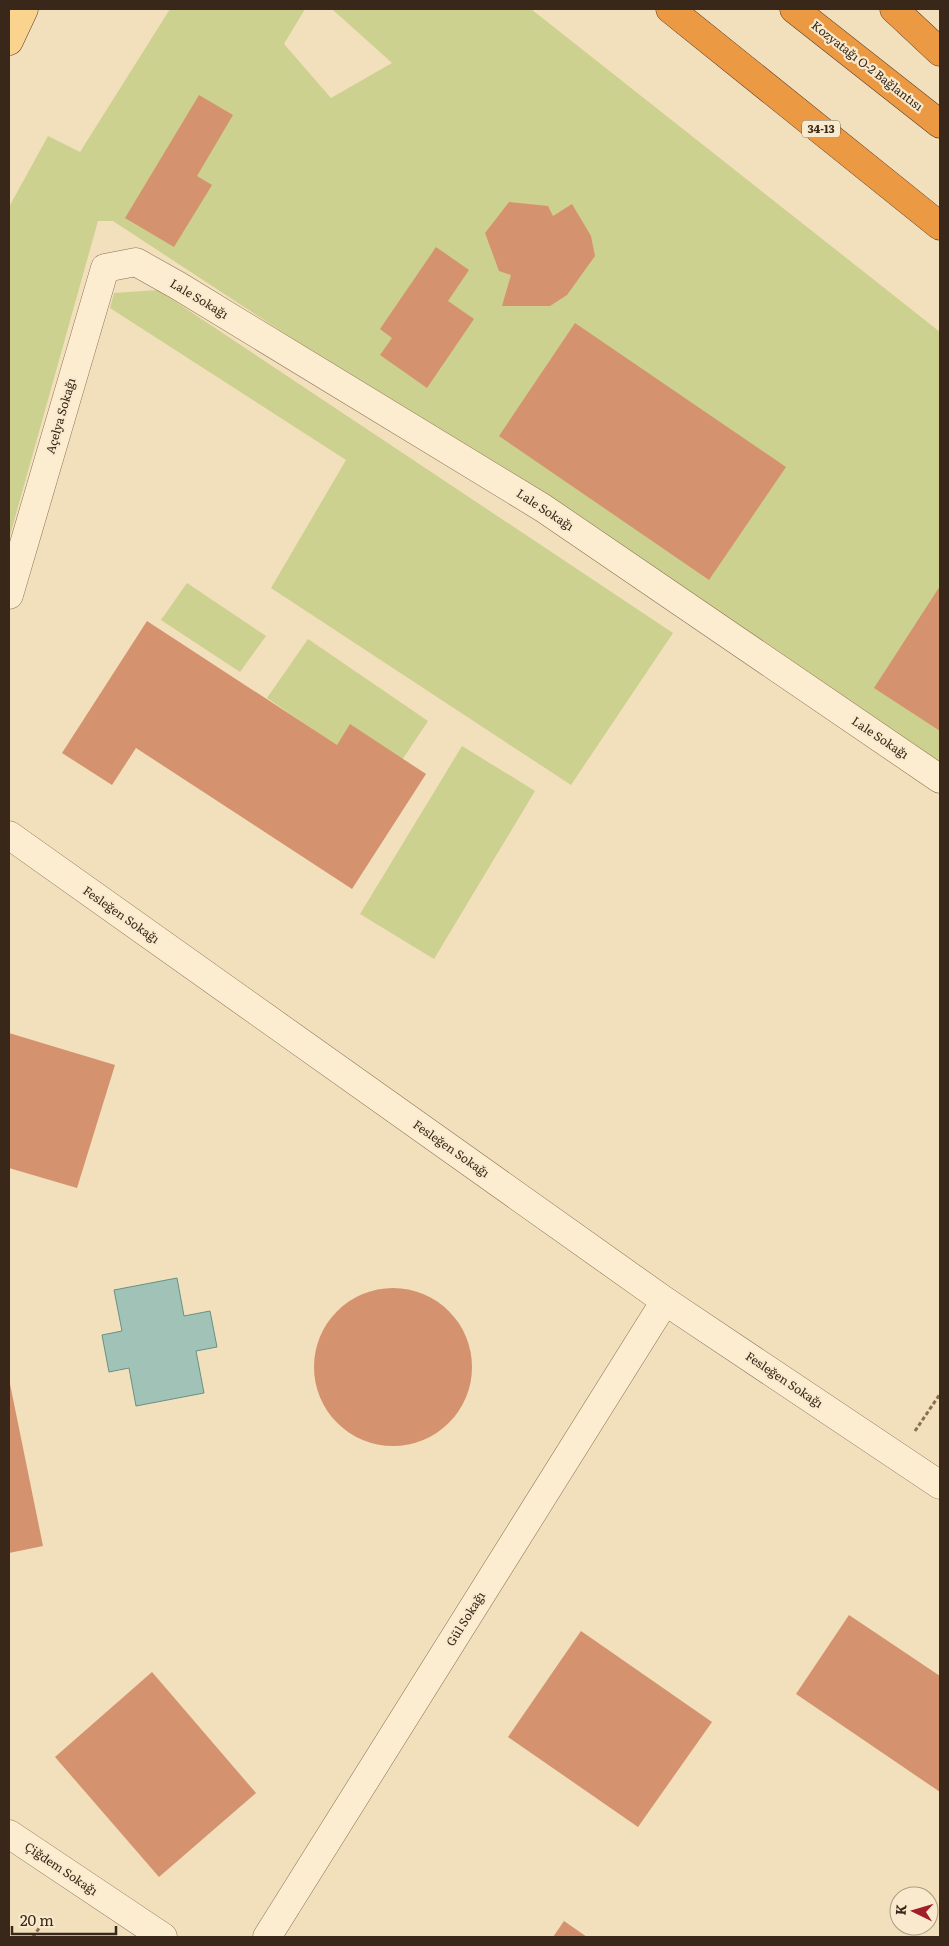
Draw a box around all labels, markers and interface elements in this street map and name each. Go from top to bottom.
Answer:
street label: Kozyatağı O-2 Bağlantısı [808,16,927,114]
road number: 34-13 [802,120,840,138]
street label: Lale Sokağı [167,274,232,323]
street label: Açelya Sokağı [41,376,80,456]
street label: Lale Sokağı [513,484,578,534]
street label: Lale Sokağı [849,711,913,763]
street label: Fesleğen Sokağı [80,881,164,947]
street label: Fesleğen Sokağı [410,1115,494,1181]
street label: Fesleğen Sokağı [742,1347,827,1412]
street label: Gül Sokağı [441,1588,489,1649]
street label: Çiğdem Sokağı [21,1837,102,1899]
north arrow [889,1886,939,1936]
text: K [890,1903,910,1916]
scale bar [12,1904,116,1936]
text: 20 m [20,1908,54,1931]

